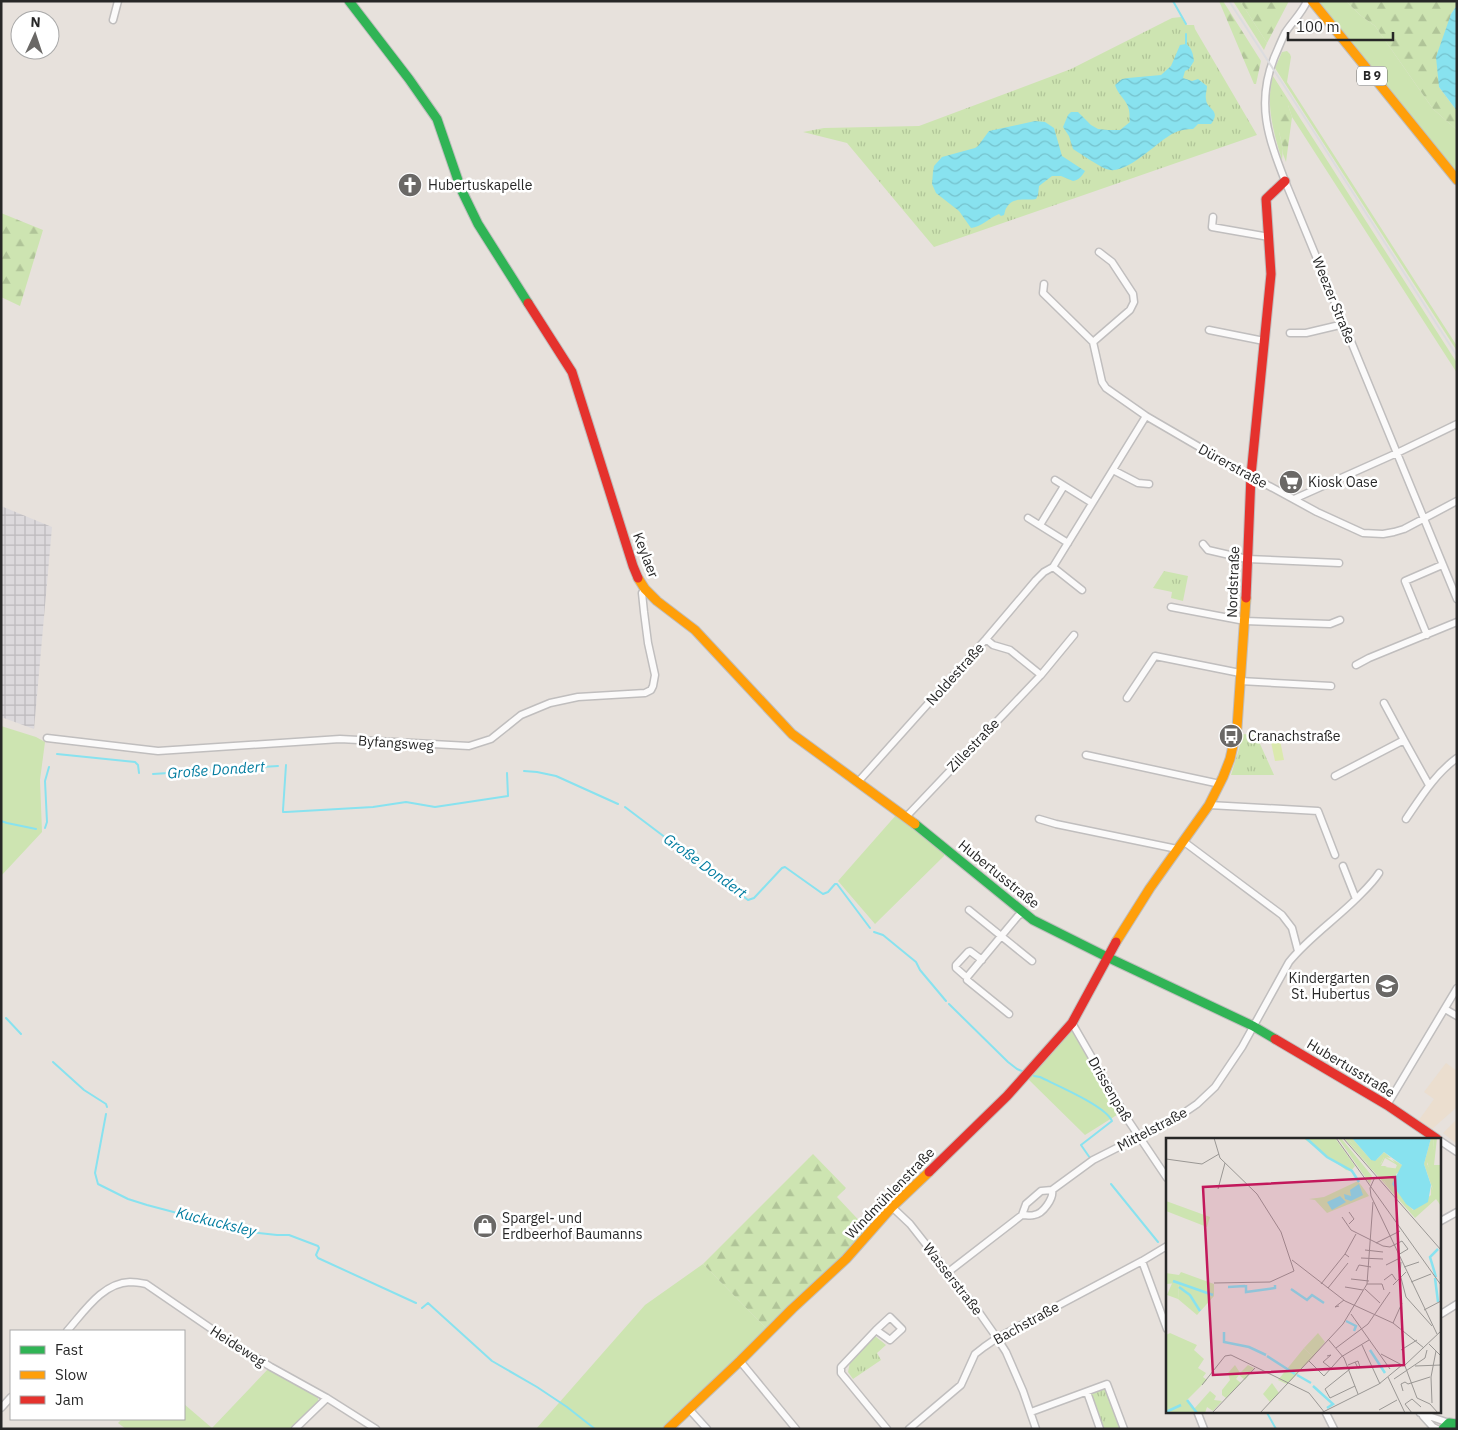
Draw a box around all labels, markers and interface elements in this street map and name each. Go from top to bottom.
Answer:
north arrow [10,10,60,60]
scale bar [1288,10,1393,42]
text: N [30,13,41,31]
text: 100 m [1296,17,1340,36]
road number: B 9 [1357,66,1387,85]
church icon: Hubertuskapelle [397,172,423,198]
place label: Hubertuskapelle [428,176,533,194]
street label: Weezer Straße [1308,254,1360,346]
street label: Dürerstraße [1195,440,1271,492]
supermarket icon: Kiosk Oase [1278,469,1304,495]
place label: Kiosk Oase [1308,473,1378,491]
street label: Keylaer [629,530,663,580]
street label: Nordstraße [1223,546,1243,618]
street label: Noldestraße [922,639,988,709]
street label: Zillestraße [943,714,1003,776]
bus stop icon: Cranachstraße [1218,723,1244,749]
place label: Cranachstraße [1248,727,1341,745]
street label: Byfangsweg [358,731,435,755]
water label: Große Dondert [167,757,267,782]
water label: Große Dondert [660,829,751,903]
street label: Hubertusstraße [955,836,1043,912]
place label: Kindergarten St. Hubertus [1289,969,1370,1003]
school or university icon: Kindergarten St. Hubertus [1374,973,1400,999]
street label: Hubertusstraße [1304,1035,1398,1101]
street label: Drissenpaß [1084,1053,1136,1125]
street label: Mittelstraße [1114,1103,1190,1155]
inset map [1166,1138,1440,1412]
street label: Windmühlenstraße [842,1143,939,1243]
water label: Kuckucksley [174,1202,259,1241]
place label: Spargel- und Erdbeerhof Baumanns [502,1209,643,1243]
shop icon: Spargel- und Erdbeerhof Baumanns [472,1213,498,1239]
street label: Wasserstraße [919,1239,987,1319]
street label: Bachstraße [990,1297,1062,1348]
street label: Heideweg [207,1321,270,1371]
legend [10,1330,185,1420]
text: Fast [55,1340,83,1359]
text: Slow [55,1365,88,1384]
text: Jam [55,1390,84,1409]

